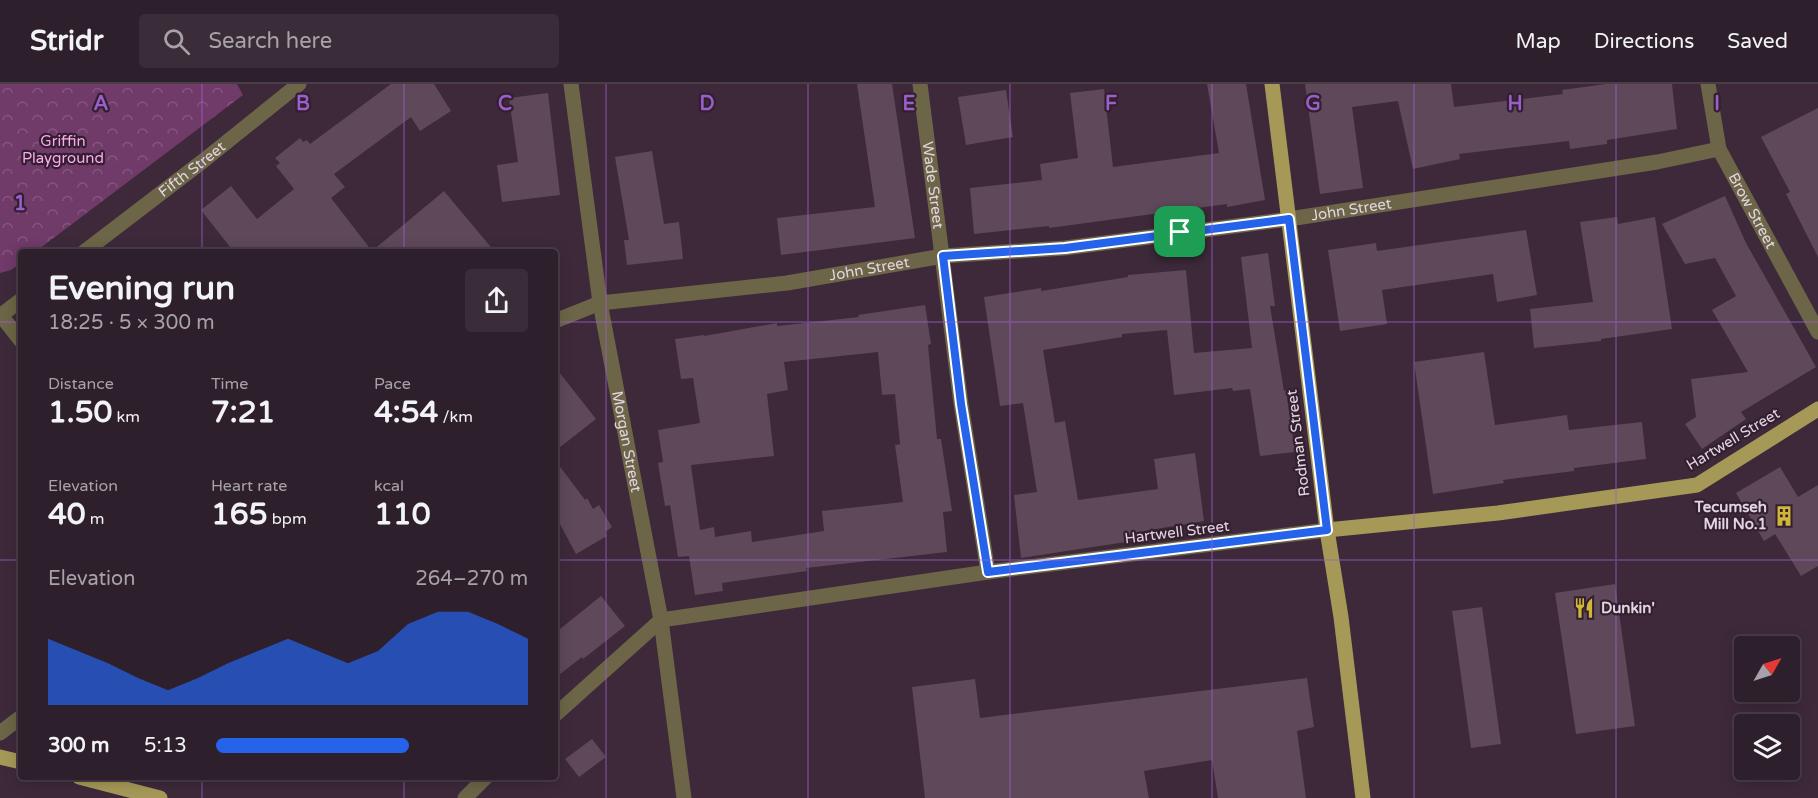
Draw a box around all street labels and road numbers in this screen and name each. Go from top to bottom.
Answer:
street label: Fifth Street [155,137,229,201]
street label: Wade Street [918,140,948,230]
street label: Brow Street [1725,170,1780,252]
street label: John Street [1310,194,1393,224]
street label: John Street [828,253,911,285]
street label: Rodman Street [1282,388,1313,497]
street label: Morgan Street [608,389,645,494]
street label: Hartwell Street [1683,404,1783,474]
street label: Hartwell Street [1123,517,1231,547]

